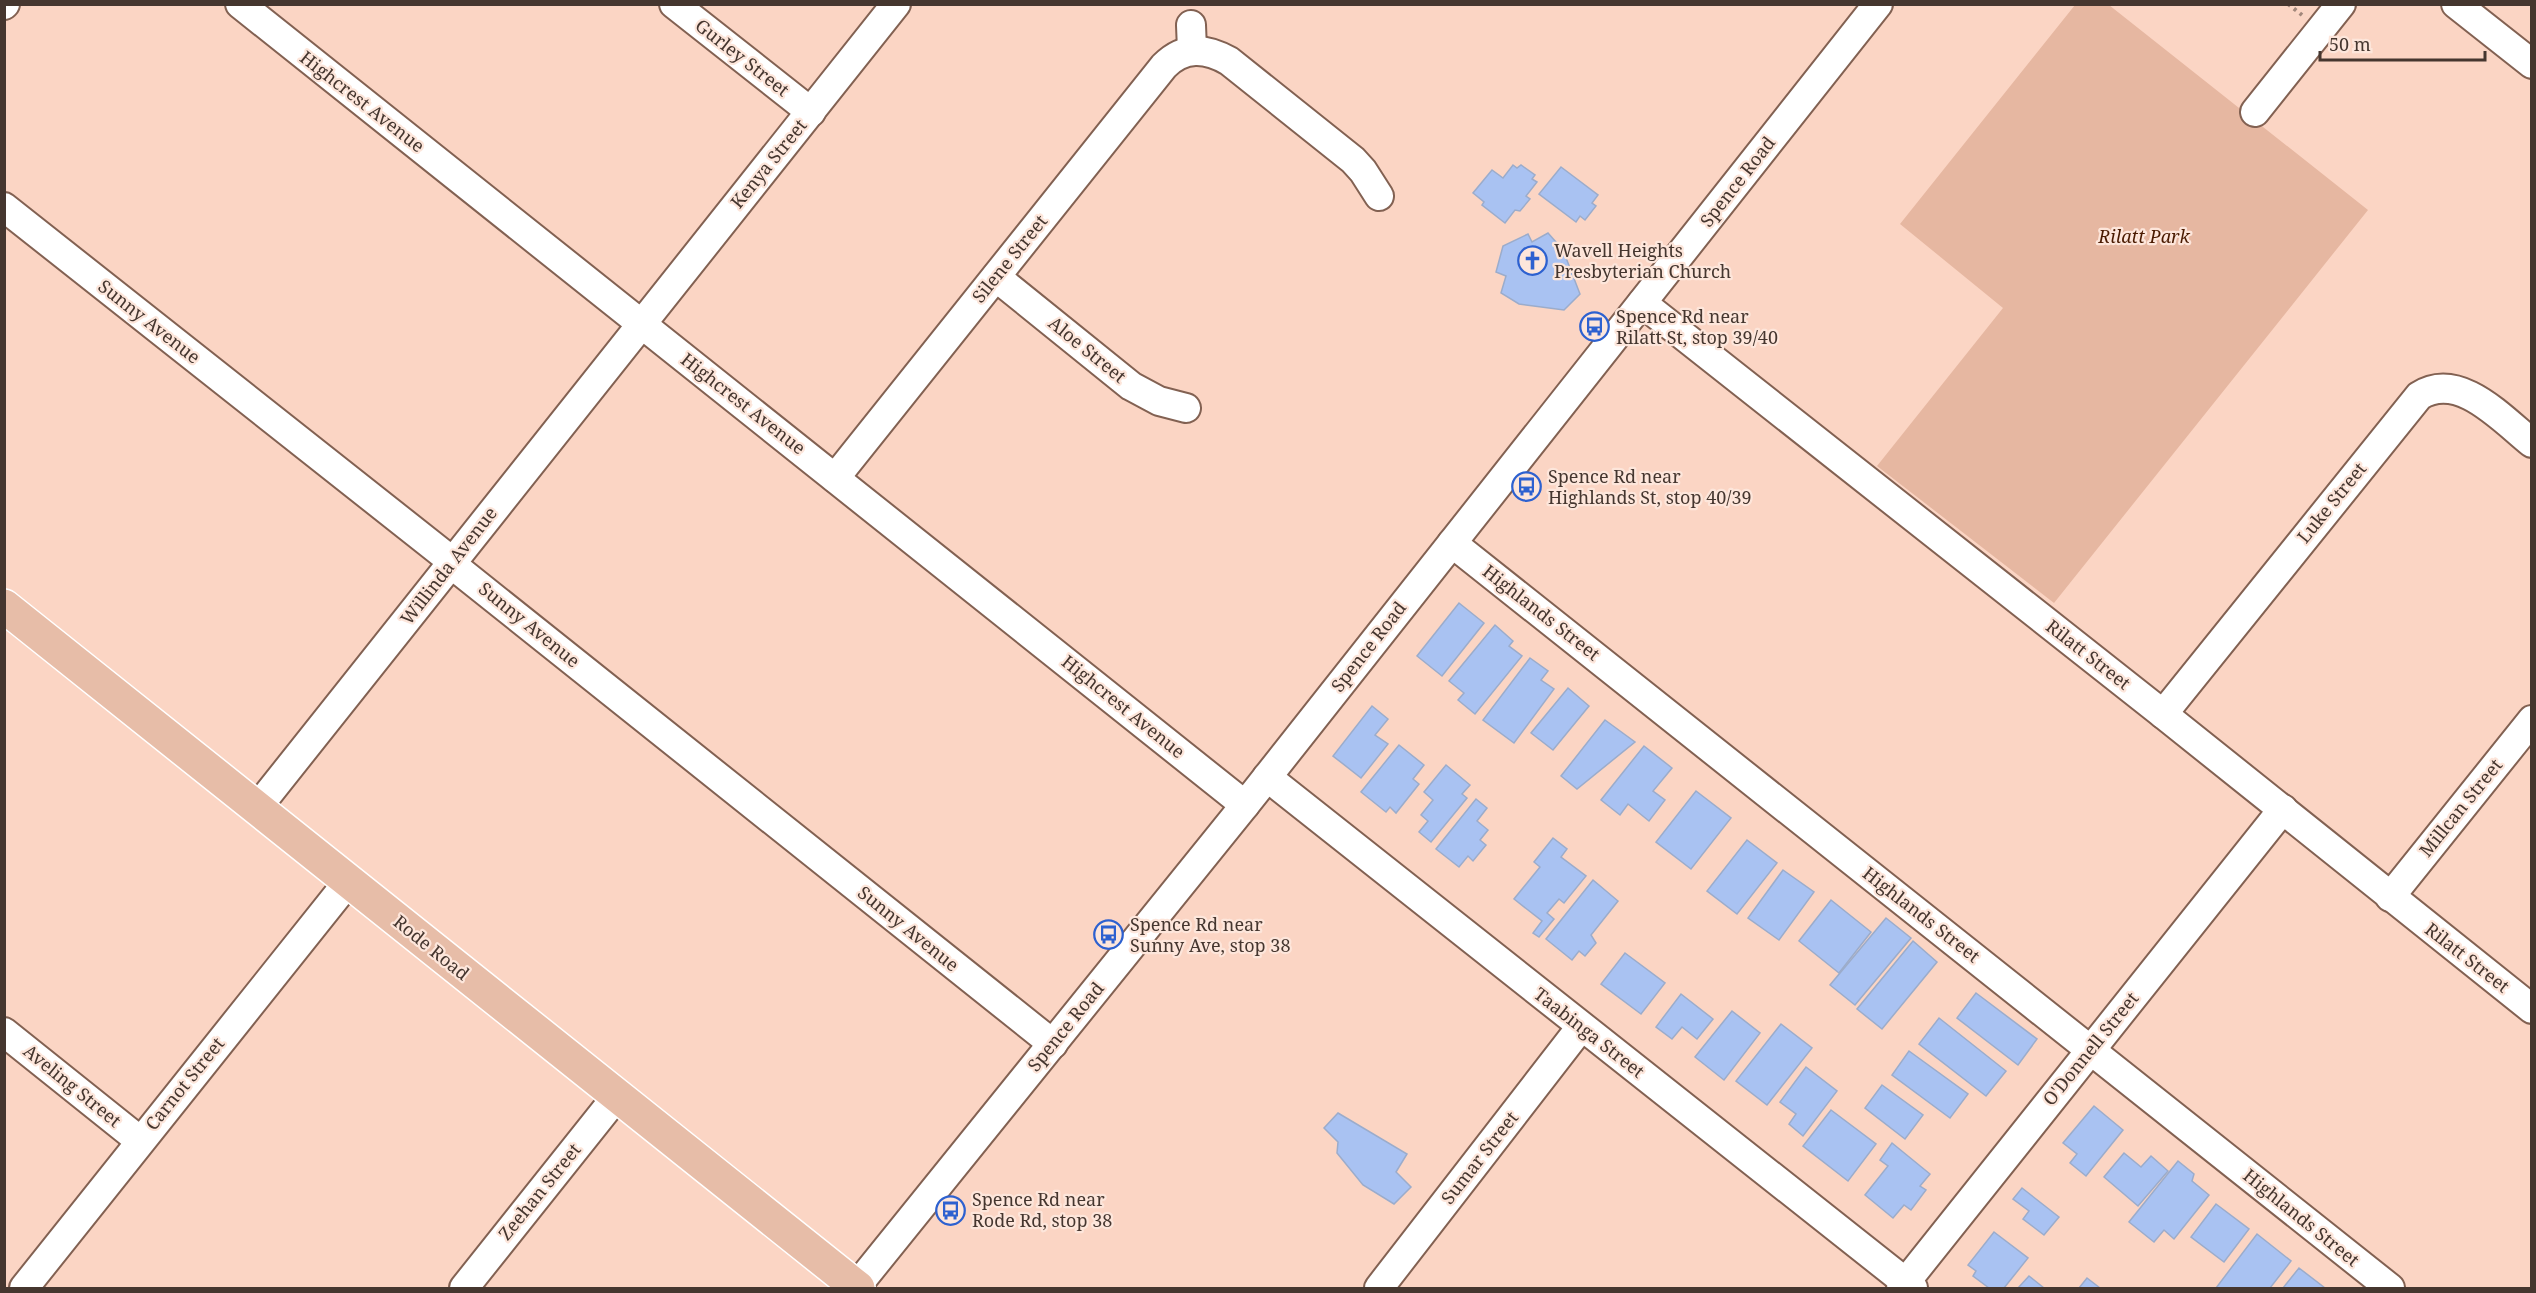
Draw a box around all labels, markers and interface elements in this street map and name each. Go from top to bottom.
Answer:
street label: Gurley Street [691,13,795,101]
scale bar [2320,24,2485,62]
text: 50 m [2329,32,2371,56]
street label: Highcrest Avenue [296,45,430,157]
street label: Kenya Street [725,114,812,213]
street label: Spence Road [1694,131,1780,232]
street label: Silene Street [966,209,1052,307]
park label: Rilatt Park [2097,224,2191,248]
place label: Wavell Heights Presbyterian Church [1554,238,1731,283]
church icon: Wavell Heights Presbyterian Church [1517,245,1549,277]
street label: Sunny Avenue [94,274,206,369]
place label: Spence Rd near Rilatt St, stop 39/40 [1616,304,1778,349]
street label: Aloe Street [1044,311,1131,388]
bus stop icon: Spence Rd near Rilatt St, stop 39/40 [1579,311,1611,343]
street label: Highcrest Avenue [677,347,811,459]
street label: Luke Street [2291,457,2371,548]
place label: Spence Rd near Highlands St, stop 40/39 [1548,464,1752,509]
bus stop icon: Spence Rd near Highlands St, stop 40/39 [1511,471,1543,503]
street label: Willinda Avenue [395,502,502,629]
street label: Highlands Street [1478,559,1605,666]
street label: Sunny Avenue [474,576,585,672]
street label: Spence Road [1325,596,1411,697]
street label: Rilatt Street [2041,614,2136,695]
street label: Highcrest Avenue [1057,649,1190,763]
street label: Millcan Street [2413,753,2507,861]
street label: Highlands Street [1858,861,1985,968]
street label: Sunny Avenue [853,880,964,976]
street label: Rode Road [389,909,475,985]
place label: Spence Rd near Sunny Ave, stop 38 [1130,912,1290,957]
street label: Rilatt Street [2420,917,2515,998]
bus stop icon: Spence Rd near Sunny Ave, stop 38 [1093,919,1125,951]
street label: Spence Road [1022,977,1109,1076]
street label: Taabinga Street [1529,982,1650,1083]
street label: O'Donnell Street [2037,987,2144,1110]
street label: Carnot Street [139,1032,229,1135]
street label: Aveling Street [19,1038,126,1132]
street label: Sumar Street [1435,1106,1523,1209]
street label: Zeehan Street [493,1138,586,1245]
street label: Highlands Street [2239,1163,2365,1271]
place label: Spence Rd near Rode Rd, stop 38 [972,1187,1112,1232]
bus stop icon: Spence Rd near Rode Rd, stop 38 [935,1194,967,1226]

